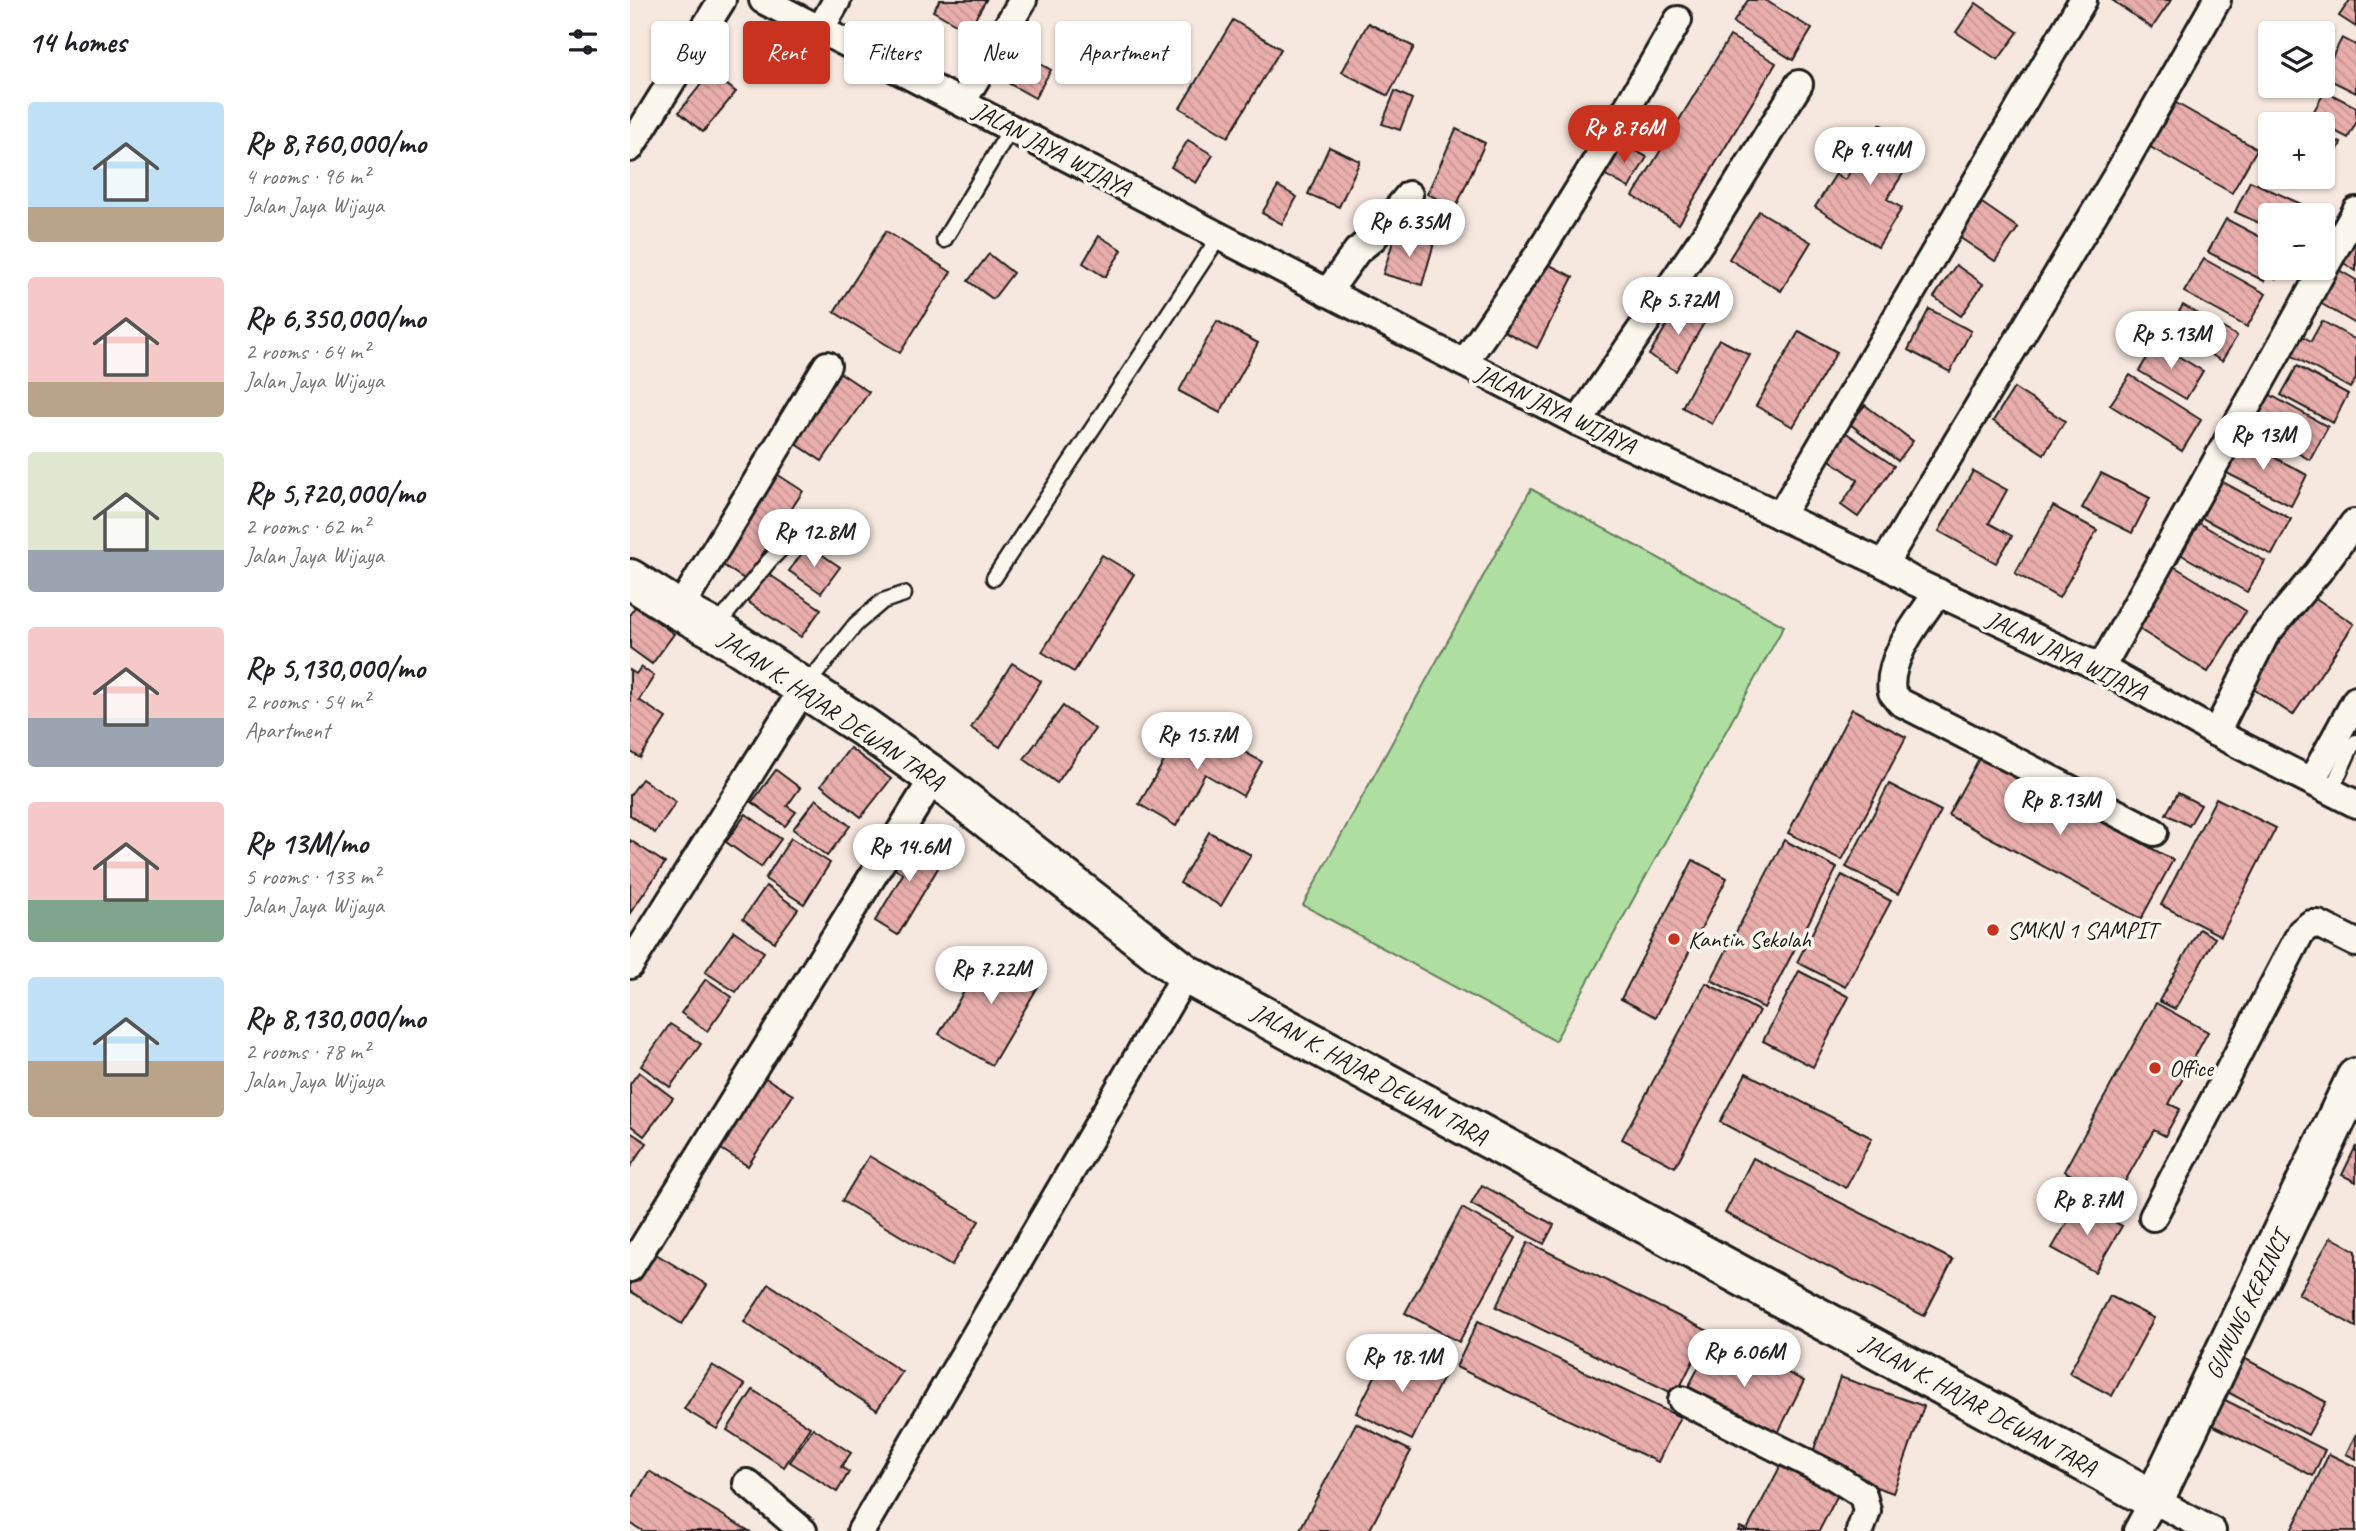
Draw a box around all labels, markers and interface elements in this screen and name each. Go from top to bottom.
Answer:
chip: Buy [651,21,729,84]
chip: Rent [743,21,830,84]
chip: Filters [844,21,944,84]
chip: New [958,21,1041,84]
chip: Apartment [1055,21,1191,84]
map controls [2258,21,2335,280]
button: layers [2258,21,2335,98]
text: 14 homes [28,23,126,61]
icon: filters [564,23,602,61]
street label: JALAN JAYA WIJAYA [968,95,1136,203]
pin: Rp 8.76M [1552,106,1696,165]
button: + [2258,112,2335,189]
text: Rp 8.76M [1584,113,1664,142]
text: Rp 8,760,000/mo [245,124,426,162]
pin: Rp 9.44M [1798,128,1942,187]
icon: home [84,130,168,214]
text: Rp 9.44M [1830,135,1910,164]
text: 4 rooms · 96 m² [245,162,369,191]
text: Jalan Jaya Wijaya [245,191,384,220]
pin: Rp 6.35M [1337,200,1481,259]
button: − [2258,203,2335,280]
text: Rp 6.35M [1369,207,1449,236]
pin: Rp 5.72M [1606,278,1750,337]
text: Rp 5.72M [1638,285,1718,314]
text: Rp 6,350,000/mo [245,299,425,337]
icon: home [84,305,168,389]
pin: Rp 5.13M [2099,312,2243,371]
text: Rp 5.13M [2131,319,2211,348]
text: 2 rooms · 64 m² [245,337,369,366]
street label: JALAN JAYA WIJAYA [1471,357,1641,461]
text: Jalan Jaya Wijaya [245,366,384,395]
pin: Rp 13M [2206,412,2320,472]
text: Rp 13M [2231,420,2295,449]
text: Rp 5,720,000/mo [245,474,425,512]
icon: home [84,480,168,564]
pin: Rp 12.8M [742,510,886,569]
text: 2 rooms · 62 m² [245,512,369,541]
text: Rp 12.8M [774,517,854,546]
text: Jalan Jaya Wijaya [245,541,384,570]
street label: JALAN JAYA WIJAYA [1982,603,2152,707]
street label: JALAN K. HAJAR DEWAN TARA [713,623,951,797]
text: Rp 5,130,000/mo [245,649,425,687]
icon: home [84,655,168,739]
text: 2 rooms · 54 m² [245,687,369,716]
pin: Rp 15.7M [1125,712,1269,772]
text: Apartment [245,716,330,745]
text: Rp 15.7M [1157,720,1237,749]
pin: Rp 8.13M [1988,778,2132,837]
text: Rp 8.13M [2020,785,2100,814]
text: Rp 13M/mo [245,824,368,862]
pin: Rp 14.6M [837,824,981,884]
icon: home [84,830,168,914]
text: Rp 14.6M [869,832,949,861]
text: 5 rooms · 133 m² [245,862,380,891]
text: Jalan Jaya Wijaya [245,891,384,920]
place label: SMKN 1 SAMPIT [2007,915,2162,945]
marker: SMKN 1 SAMPIT [1985,922,2001,938]
place label: Kantin Sekolah [1688,924,1812,954]
marker: Kantin Sekolah [1666,931,1682,947]
pin: Rp 7.22M [919,946,1063,1006]
text: Rp 7.22M [951,954,1031,983]
street label: JALAN K. HAJAR DEWAN TARA [1246,996,1494,1152]
text: Rp 8,130,000/mo [245,999,425,1037]
icon: home [84,1005,168,1089]
text: 2 rooms · 78 m² [245,1037,369,1066]
place label: Office [2169,1053,2215,1083]
marker: Office [2147,1060,2163,1076]
text: Jalan Jaya Wijaya [245,1066,384,1095]
pin: Rp 8.7M [2022,1178,2152,1237]
text: Rp 8.7M [2052,1185,2122,1214]
street label: GUNUNG KERINCI [2198,1221,2298,1384]
street label: JALAN K. HAJAR DEWAN TARA [1855,1327,2103,1483]
pin: Rp 6.06M [1672,1330,1816,1389]
pin: Rp 18.1M [1330,1334,1474,1394]
text: Rp 6.06M [1704,1337,1784,1366]
text: Rp 18.1M [1362,1342,1442,1371]

